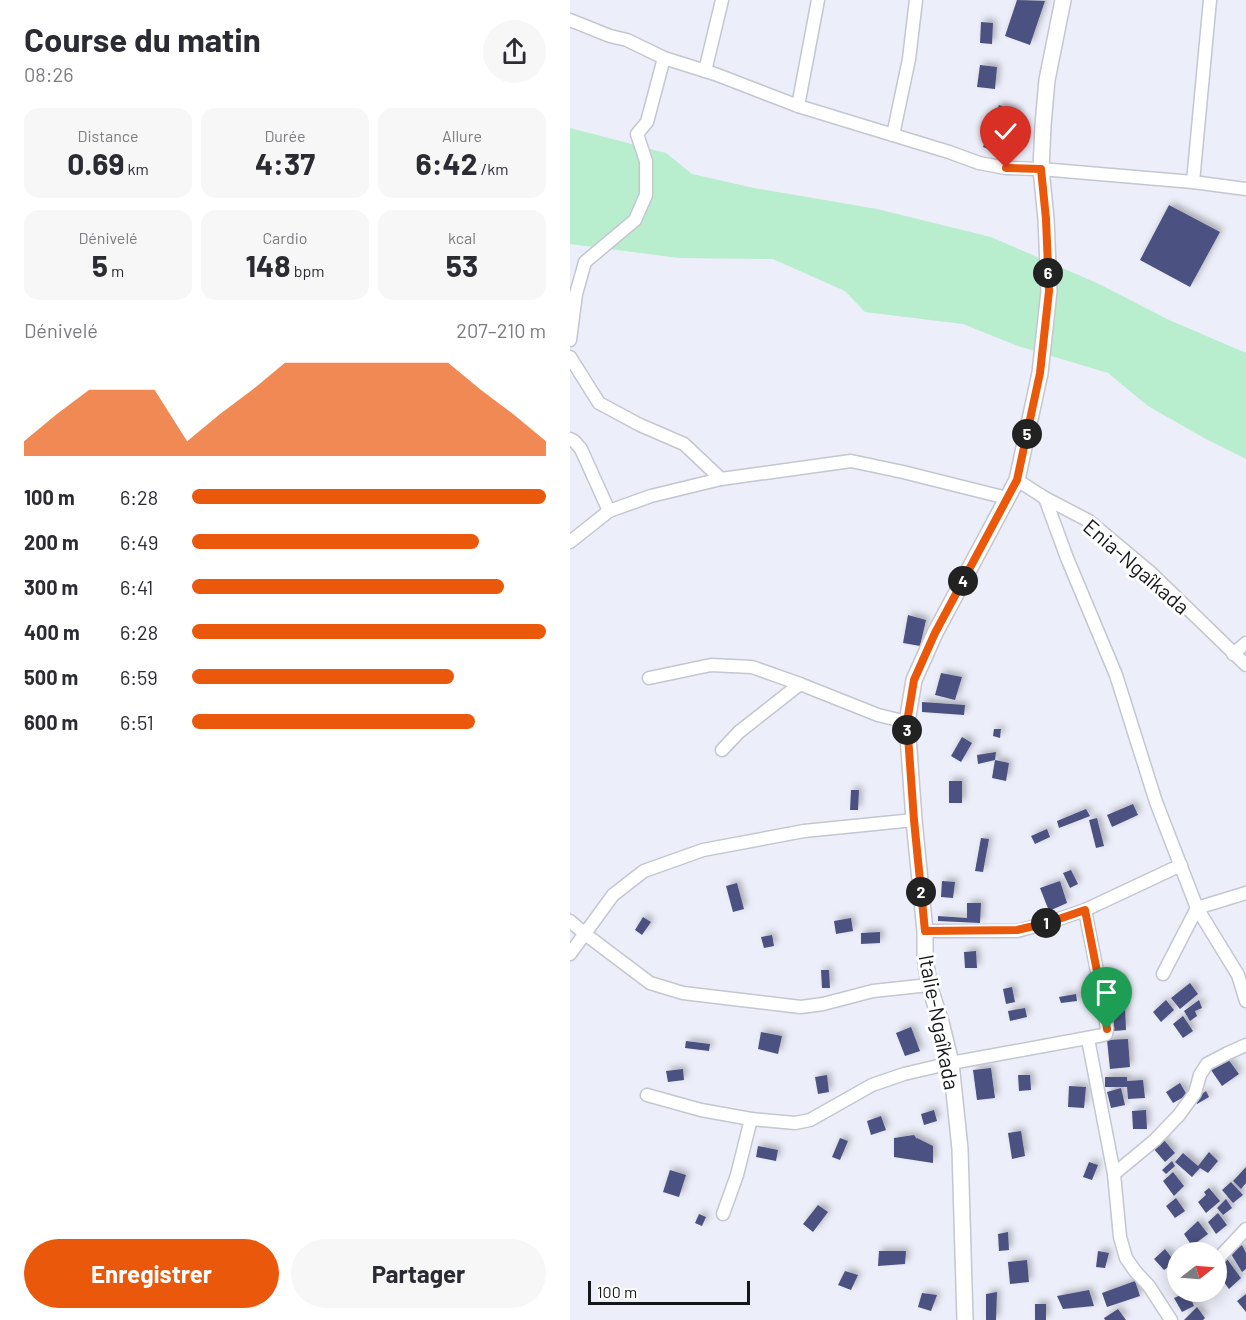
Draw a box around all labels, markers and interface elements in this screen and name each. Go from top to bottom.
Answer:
text: Course du matin [24,19,261,59]
button: share [483,20,546,83]
text: 08:26 [24,62,74,86]
pin [980,106,1031,168]
icon: check [989,115,1022,148]
text: Distance [78,126,138,145]
text: Durée [264,126,306,145]
text: Allure [442,126,482,145]
text: 0.69 [67,145,124,181]
text: 4:37 [255,145,315,181]
text: 6:42 [416,145,478,181]
text: km [124,159,149,178]
text: /km [478,159,508,178]
text: Dénivelé [78,228,138,247]
text: Cardio [262,228,308,247]
text: kcal [448,228,476,247]
text: 5 [92,247,108,283]
text: 148 [245,247,290,283]
text: 53 [446,247,478,283]
pin: 6 [1033,258,1063,288]
text: m [108,261,124,280]
text: bpm [290,261,325,280]
text: 6 [1044,263,1052,282]
text: Dénivelé [24,318,98,342]
text: 207–210 m [456,318,546,342]
pin: 5 [1012,419,1042,449]
text: 5 [1023,424,1031,443]
text: 100 m [24,485,75,509]
text: 6:28 [120,485,158,509]
street label: Enia-Ngaîkada [1079,513,1195,619]
text: 200 m [24,530,79,554]
text: 6:49 [120,530,159,554]
pin: 4 [948,566,978,596]
text: 4 [958,571,968,590]
text: 300 m [24,575,78,599]
text: 6:41 [120,575,153,599]
text: 400 m [24,620,80,644]
text: 6:28 [120,620,158,644]
text: 500 m [24,665,78,689]
text: 6:59 [120,665,158,689]
text: 600 m [24,710,78,734]
text: 6:51 [120,710,154,734]
pin: 3 [892,715,922,745]
text: 3 [903,720,911,739]
pin: 2 [906,877,936,907]
text: 2 [917,882,925,901]
pin: 1 [1031,908,1061,938]
text: 1 [1043,913,1049,932]
street label: Italie-Ngaîkada [915,952,965,1092]
pin [1081,967,1132,1029]
icon: arrive [1090,976,1123,1009]
button: Enregistrer [24,1239,279,1308]
button: Partager [291,1239,546,1308]
north arrow [1167,1242,1227,1302]
map controls [1167,1242,1227,1302]
scale bar [588,1278,750,1306]
text: 100 m [597,1282,637,1301]

